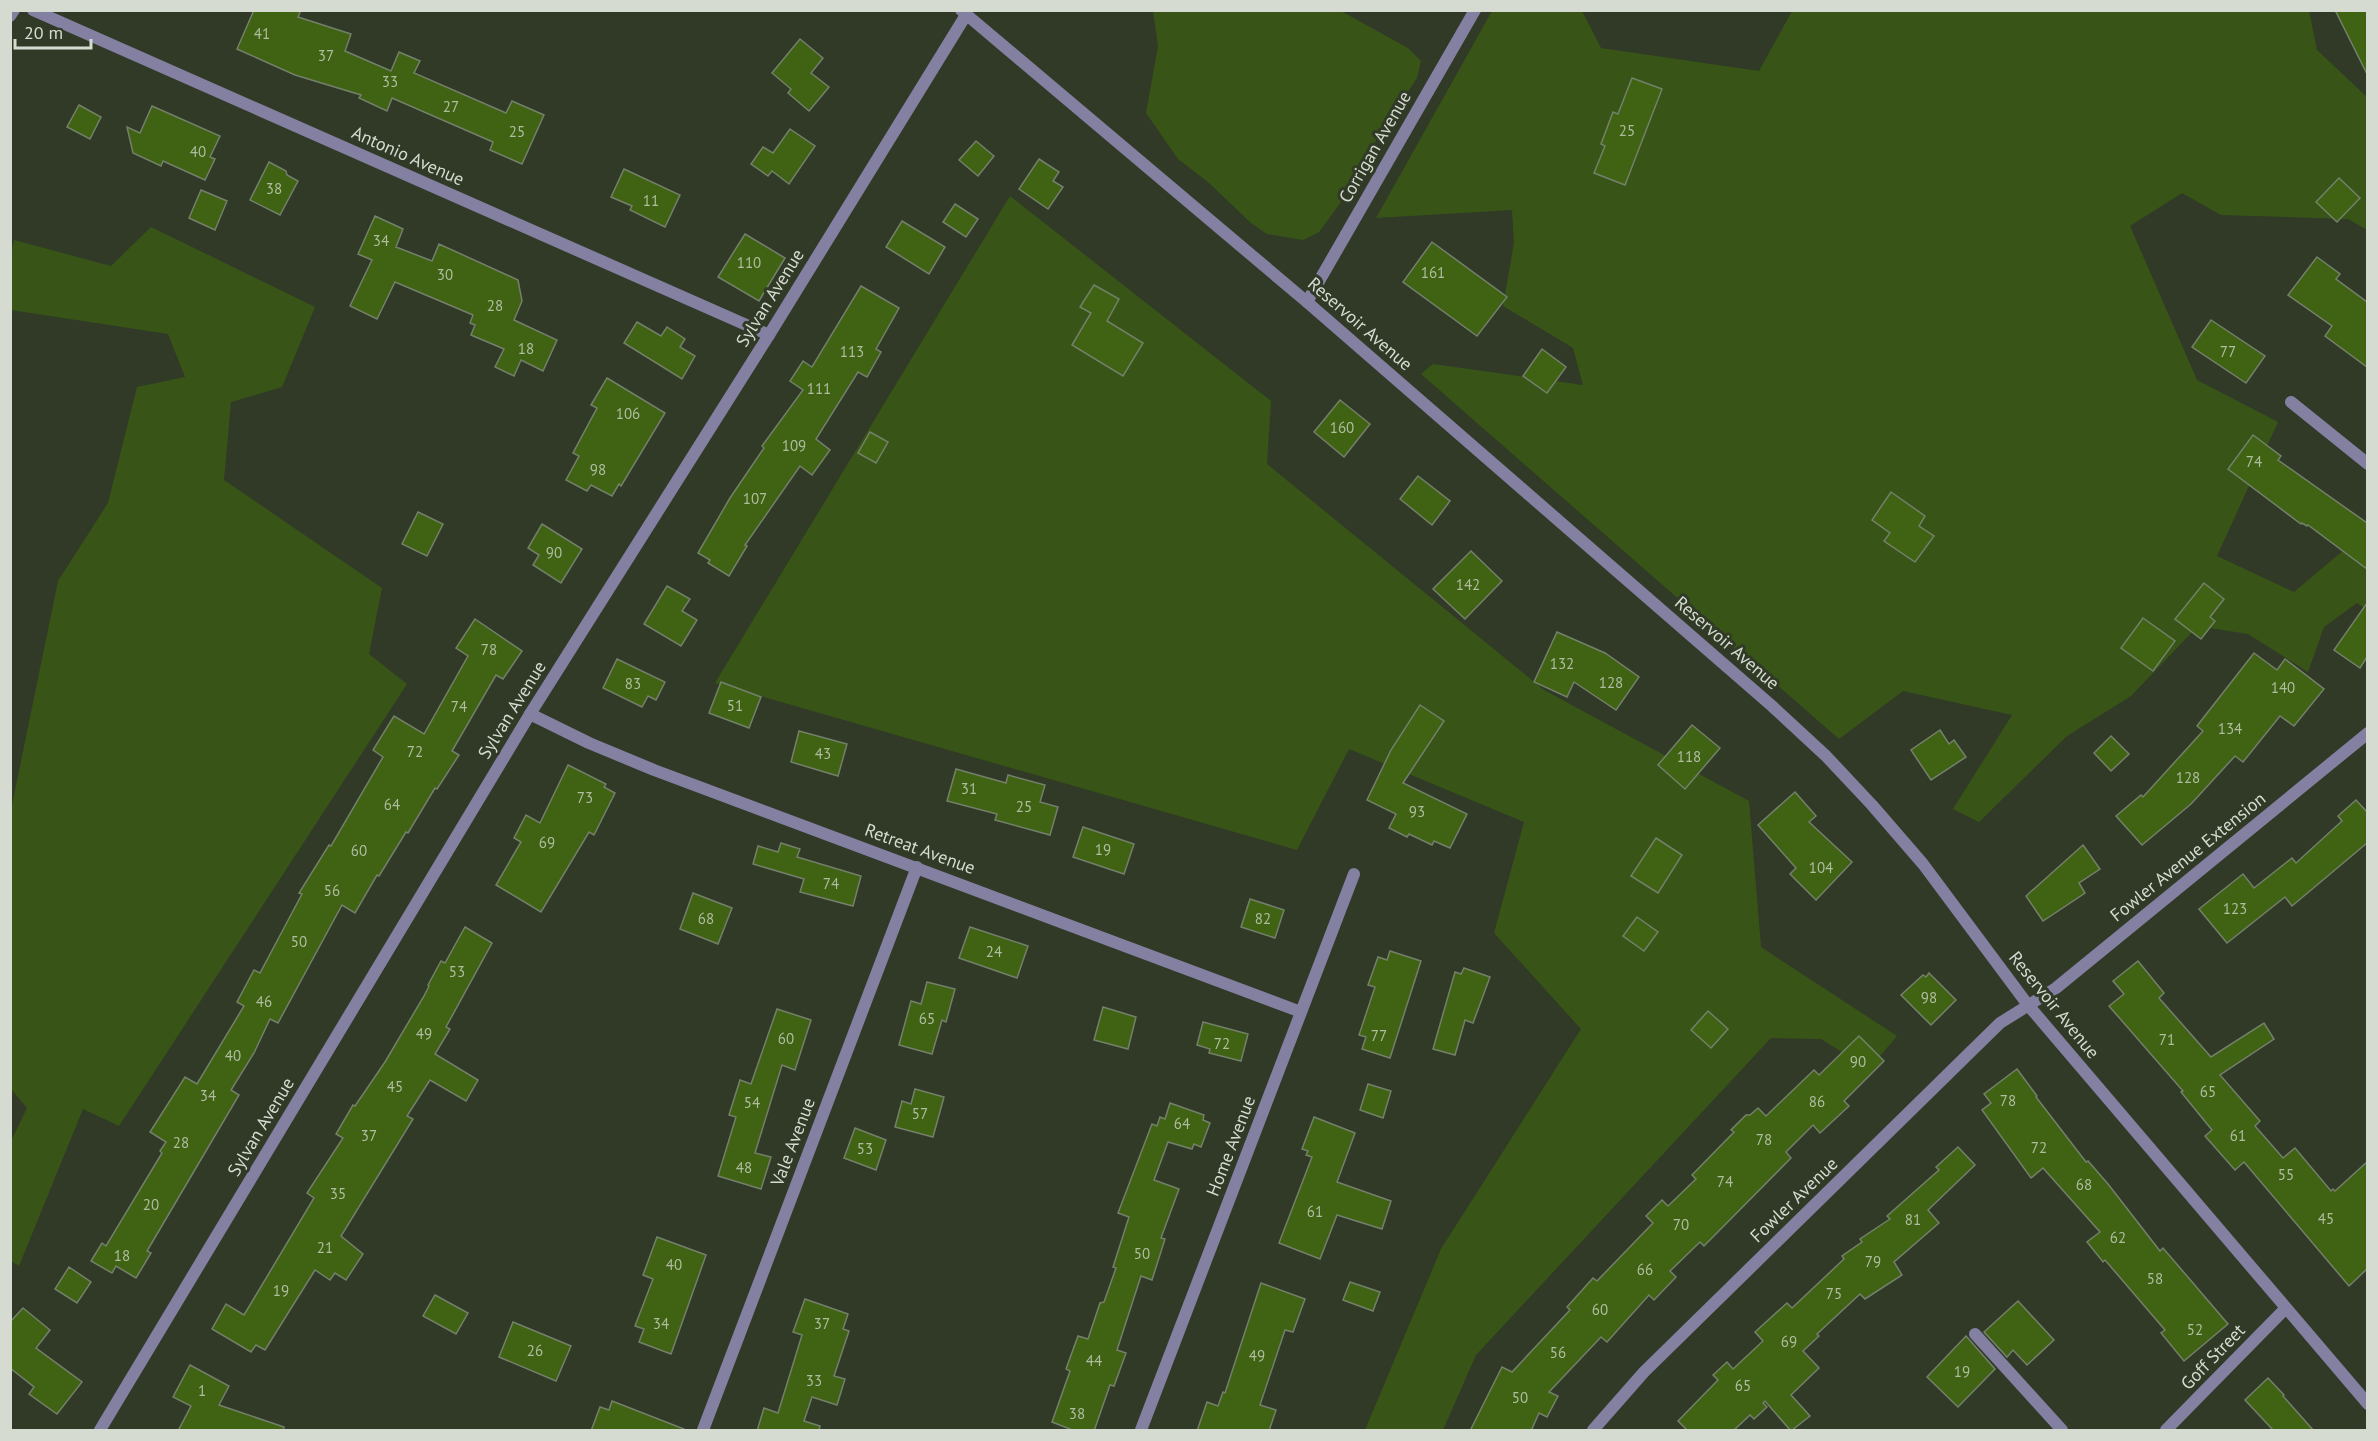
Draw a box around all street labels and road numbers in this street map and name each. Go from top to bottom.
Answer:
street label: Corrigan Avenue [1333,87,1416,207]
street label: Antonio Avenue [348,120,468,191]
street label: Sylvan Avenue [730,245,809,351]
street label: Reservoir Avenue [1303,272,1417,375]
street label: Reservoir Avenue [1670,591,1784,694]
street label: Sylvan Avenue [472,657,551,763]
street label: Fowler Avenue Extension [2105,787,2270,926]
street label: Retreat Avenue [862,818,979,879]
street label: Reservoir Avenue [2004,946,2105,1063]
street label: Sylvan Avenue [222,1073,299,1180]
street label: Home Avenue [1201,1092,1260,1199]
street label: Vale Avenue [765,1094,820,1190]
street label: Fowler Avenue [1745,1152,1842,1247]
street label: Goff Street [2176,1319,2250,1394]

